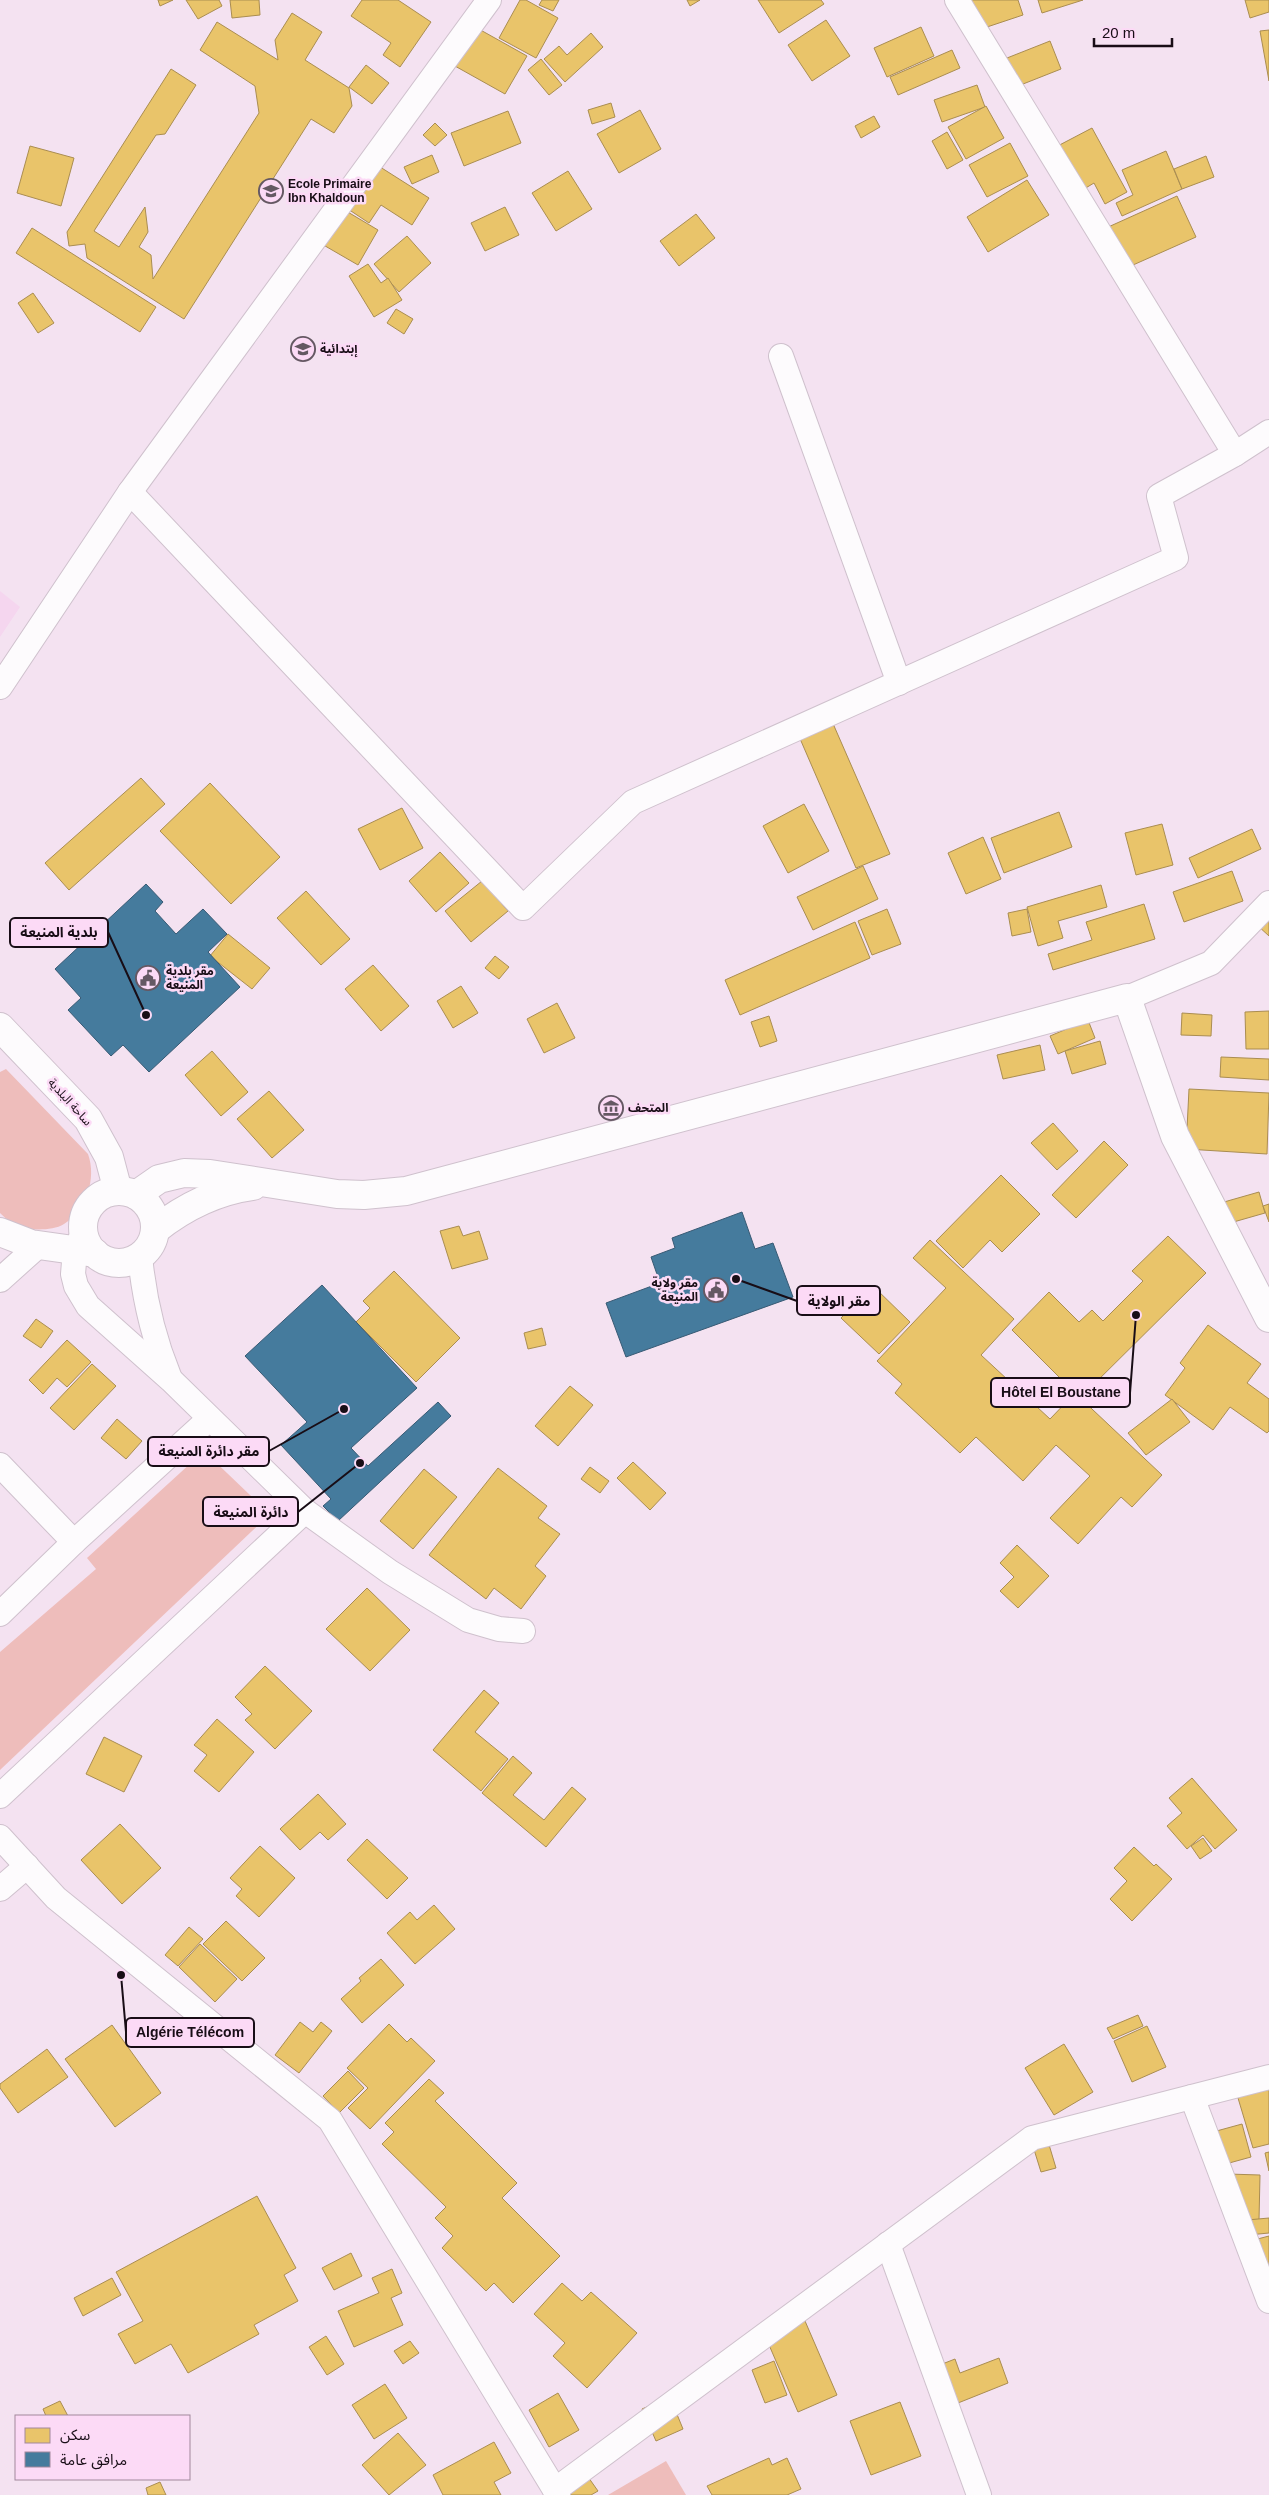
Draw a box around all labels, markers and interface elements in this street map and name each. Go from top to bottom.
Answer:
scale bar [1094,15,1172,47]
text: 20 m [1102,24,1135,41]
place label: Ecole Primaire Ibn Khaldoun [288,177,372,205]
school or university icon: Ecole Primaire Ibn Khaldoun [258,178,284,204]
school or university icon: إبتدائية [290,336,316,362]
place label: إبتدائية [320,342,358,358]
callout: بلدية المنيعة [10,918,108,947]
text: بلدية المنيعة [20,924,98,940]
place label: مقر بلدية المنيعة [166,964,214,992]
public building icon: مقر بلدية المنيعة [135,965,161,991]
street label: ساحة البلدية [45,1076,95,1129]
museum icon: المتحف [598,1095,624,1121]
place label: المتحف [628,1101,668,1115]
place label: مقر ولاية المنيعة [651,1276,698,1304]
public building icon: مقر ولاية المنيعة [703,1277,729,1303]
callout: مقر الولاية [797,1286,880,1315]
text: مقر الولاية [808,1293,870,1310]
callout: Hôtel El Boustane [991,1378,1130,1407]
text: Hôtel El Boustane [1001,1384,1121,1400]
callout: مقر دائرة المنيعة [148,1437,269,1466]
text: مقر دائرة المنيعة [159,1443,259,1460]
callout: دائرة المنيعة [203,1497,298,1526]
text: دائرة المنيعة [213,1504,289,1521]
callout: Algérie Télécom [126,2018,254,2047]
text: Algérie Télécom [136,2024,244,2040]
legend [15,2415,190,2480]
text: سكن [60,2426,91,2444]
text: مرافق عامة [60,2451,127,2470]

